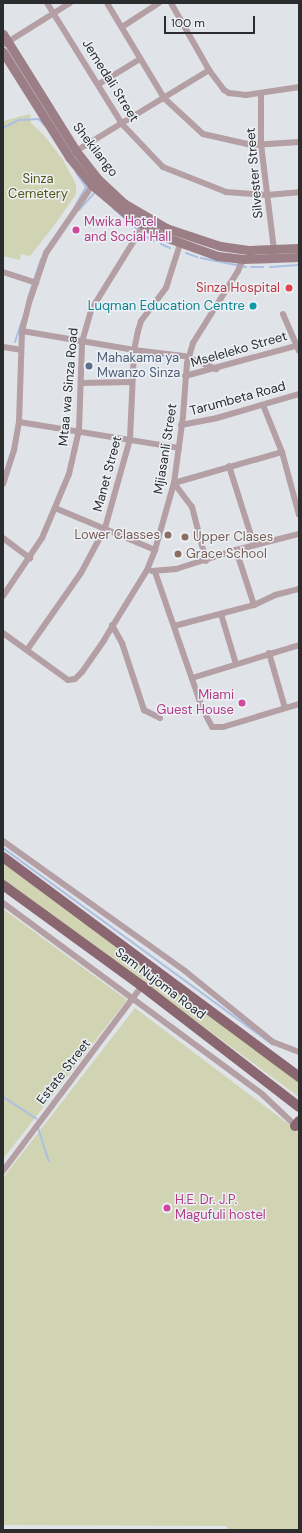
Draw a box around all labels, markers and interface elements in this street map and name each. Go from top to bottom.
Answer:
scale bar [166,8,257,34]
text: 100 m [171,15,205,31]
street label: Jemedali Street [78,37,142,125]
street label: Shekilango [69,120,121,180]
street label: Silvester Street [243,127,267,219]
park label: Sinza Cemetery [8,172,68,203]
place label: Mwika Hotel and Social Hall [84,215,171,246]
marker: Mwika Hotel and Social Hall [71,225,81,235]
place label: Sinza Hospital [196,280,280,296]
marker: Sinza Hospital [283,282,295,294]
place label: Luqman Education Centre [88,298,245,314]
marker: Luqman Education Centre [248,301,258,311]
street label: Mtaa wa Sinza Road [56,327,82,447]
street label: Mseleleko Street [189,329,289,371]
place label: Mahakama ya Mwanzo Sinza [97,351,180,382]
marker: Mahakama ya Mwanzo Sinza [84,361,94,371]
street label: Tarumbeta Road [188,379,288,419]
street label: Mjiasanli Street [151,403,181,495]
street label: Manet Street [90,434,126,514]
place label: Lower Classes [74,527,160,543]
place label: Upper Clases [193,529,273,545]
marker: Lower Classes [163,530,173,540]
marker: Upper Clases [180,532,190,542]
place label: Grace School [186,546,267,562]
marker: Grace School [173,549,183,559]
place label: Miami Guest House [157,688,234,719]
marker: Miami Guest House [237,698,247,708]
street label: Sam Nujoma Road [112,945,208,1023]
street label: Estate Street [34,1036,94,1108]
place label: H.E. Dr. J.P. Magufuli hostel [175,1193,266,1224]
marker: H.E. Dr. J.P. Magufuli hostel [162,1203,172,1213]

